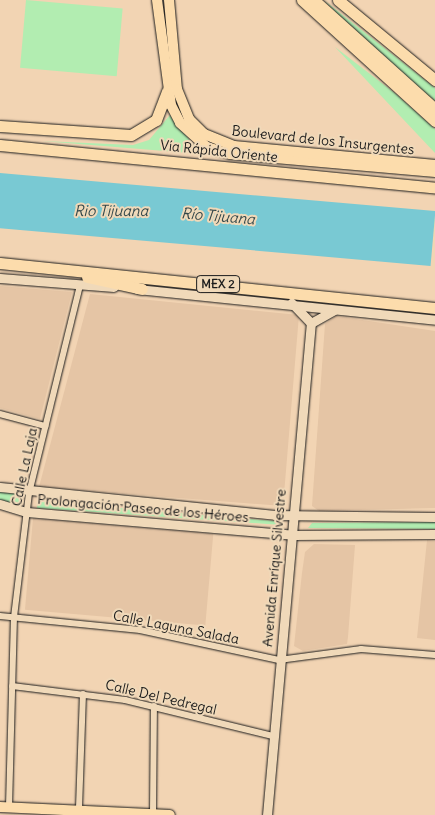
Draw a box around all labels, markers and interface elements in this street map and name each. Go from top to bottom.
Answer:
street label: Boulevard de los Insurgentes [231,122,415,158]
street label: Vía Rápida Oriente [159,136,279,166]
water label: Rio Tijuana [74,202,148,220]
water label: Río Tijuana [180,204,256,228]
road number: MEX 2 [196,274,240,294]
street label: Calle La Laja [7,426,41,508]
street label: Avenida Enríque Silvestre [259,488,289,648]
street label: Prolongación Paseo de los Héroes [37,490,249,526]
street label: Calle Laguna Salada [111,607,241,647]
street label: Calle Del Pedregal [104,676,218,718]

